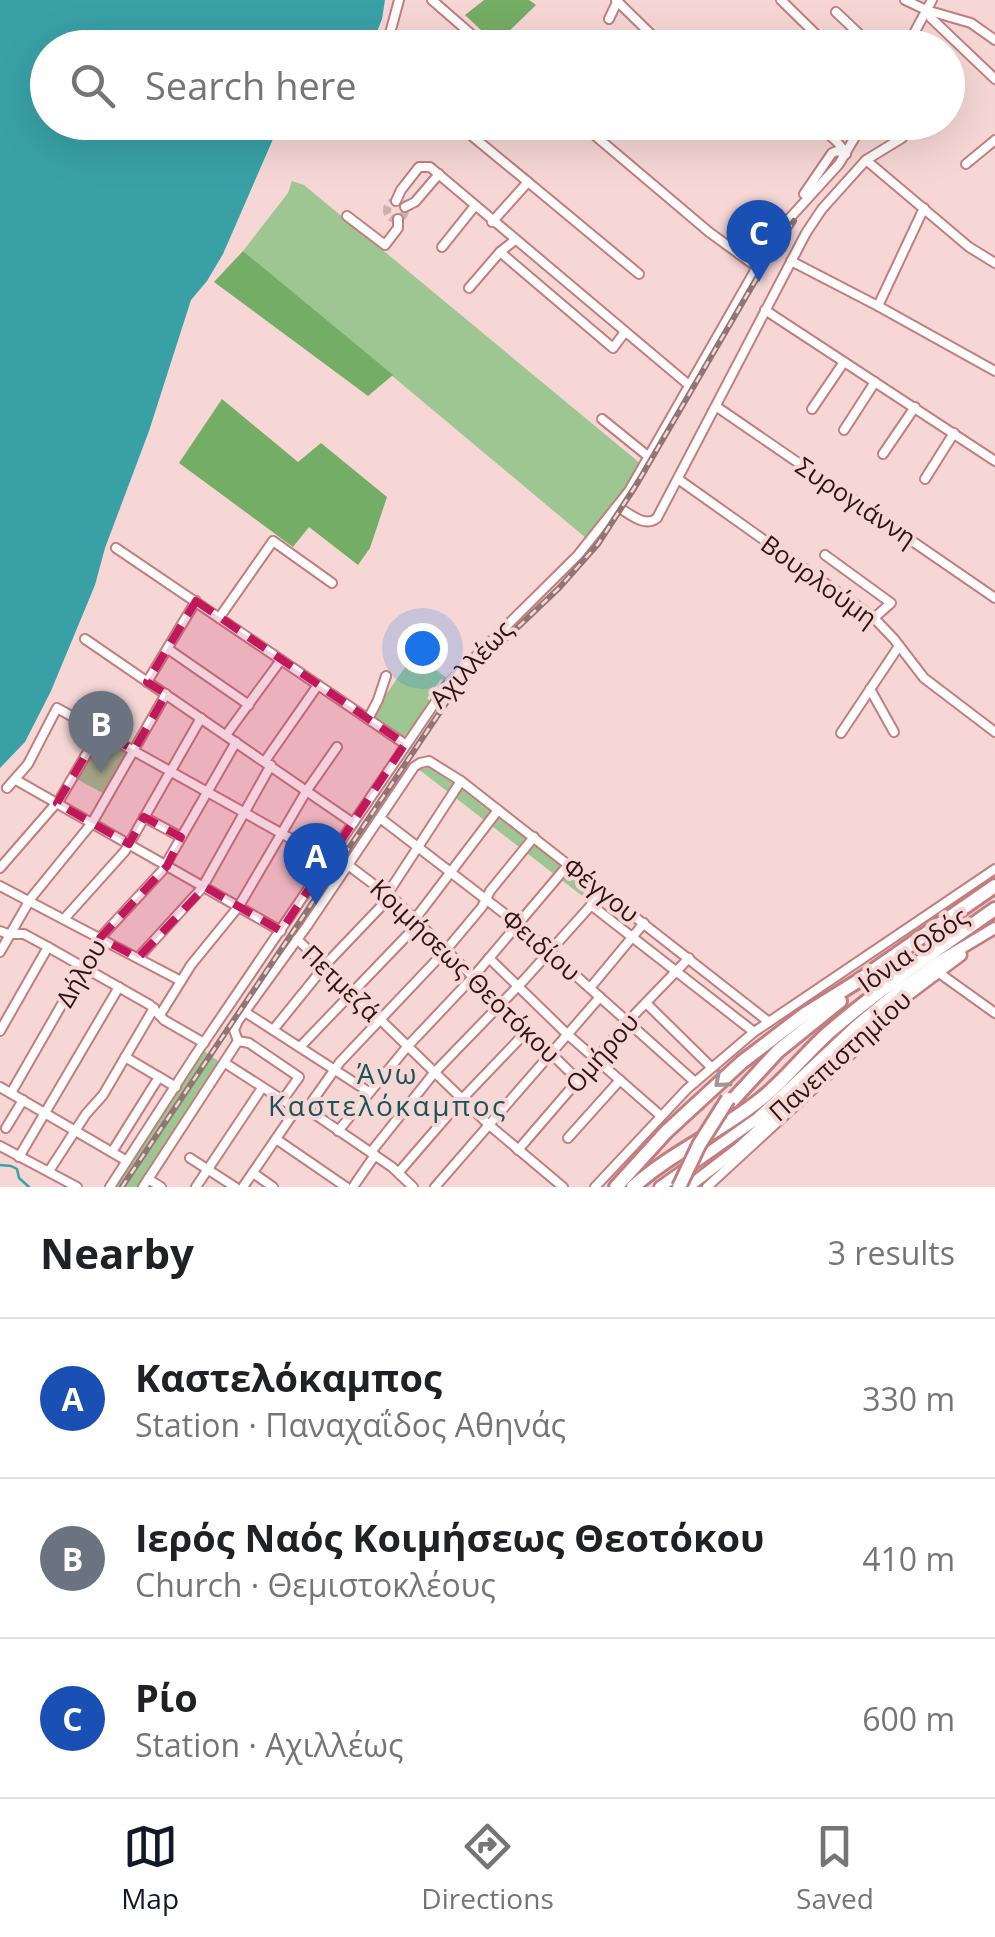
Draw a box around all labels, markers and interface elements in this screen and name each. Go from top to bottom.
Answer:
search box [30,30,965,140]
icon: search [65,58,120,113]
text: Search here [145,59,357,111]
pin: C [726,200,792,282]
street label: Συρογιάννη [790,448,923,554]
street label: Βουρλούμη [755,526,885,634]
street label: Αχιλλέως [421,612,520,714]
your location [397,623,448,674]
pin: B [68,690,134,773]
pin: A [284,822,348,905]
street label: Φέγγου [557,849,647,930]
street label: Κοιμήσεως Θεοτόκου [363,871,568,1070]
street label: Ιόνια Οδός [851,899,974,1000]
street label: Φειδίου [495,901,588,988]
street label: Δήλου [47,932,113,1013]
street label: Πετμεζά [295,936,388,1028]
street label: Πανεπιστημίου [761,982,918,1128]
street label: Ομήρου [557,1005,645,1100]
district label: Άνω Καστελόκαμπος [268,1054,508,1124]
one-way arrow [714,1069,733,1087]
text: Nearby [40,1224,194,1281]
text: 3 results [828,1231,955,1274]
text: Καστελόκαμπος [135,1351,442,1403]
text: A [61,1377,84,1420]
text: 330 m [862,1377,955,1420]
text: Station · Παναχαΐδος Αθηνάς [135,1403,566,1446]
text: Ιερός Ναός Κοιμήσεως Θεοτόκου [135,1511,765,1563]
text: B [62,1537,83,1580]
text: 410 m [862,1537,955,1580]
text: Church · Θεμιστοκλέους [135,1563,496,1606]
text: Ρίο [135,1671,198,1723]
text: C [62,1697,83,1740]
text: 600 m [862,1697,955,1740]
text: Station · Αχιλλέως [135,1723,403,1766]
tab: Map [121,1819,179,1917]
tab: Directions [421,1819,554,1917]
tab: Saved [796,1819,874,1917]

